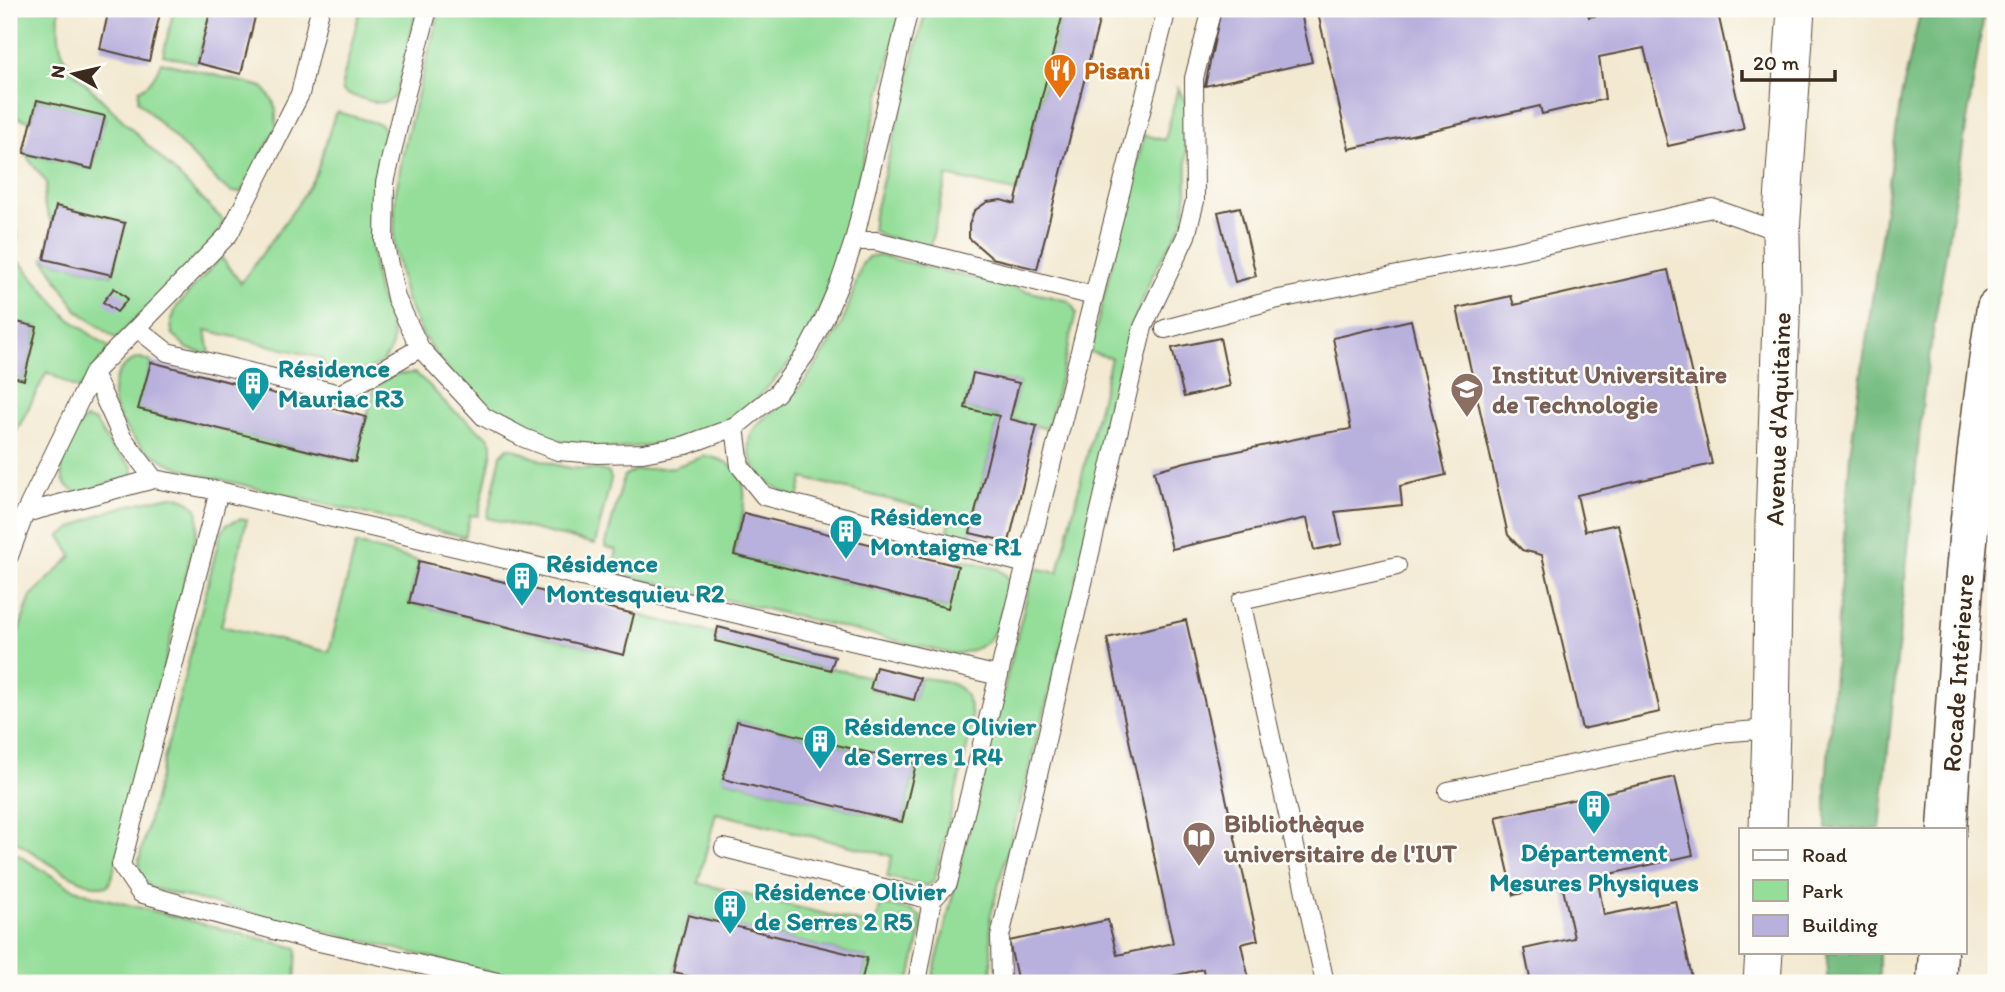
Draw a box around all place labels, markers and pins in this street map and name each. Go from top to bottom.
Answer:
restaurant icon: Pisani [1041,51,1079,100]
place label: Pisani [1084,54,1150,86]
place label: Résidence Mauriac R3 [278,352,404,414]
place label: Institut Universitaire de Technologie [1492,358,1727,420]
building icon: Résidence Mauriac R3 [234,364,272,413]
school or university icon: Institut Universitaire de Technologie [1448,370,1486,419]
place label: Résidence Montaigne R1 [870,500,1022,562]
building icon: Résidence Montaigne R1 [827,512,865,561]
place label: Résidence Montesquieu R2 [546,547,725,609]
building icon: Résidence Montesquieu R2 [503,559,541,608]
place label: Résidence Olivier de Serres 1 R4 [844,710,1037,772]
building icon: Résidence Olivier de Serres 1 R4 [801,722,839,771]
building icon: Département Mesures Physiques [1575,787,1613,836]
place label: Bibliothèque universitaire de l'IUT [1223,807,1457,869]
library icon: Bibliothèque universitaire de l'IUT [1180,819,1218,868]
place label: Département Mesures Physiques [1489,836,1699,898]
place label: Résidence Olivier de Serres 2 R5 [754,875,947,937]
building icon: Résidence Olivier de Serres 2 R5 [711,887,749,936]

